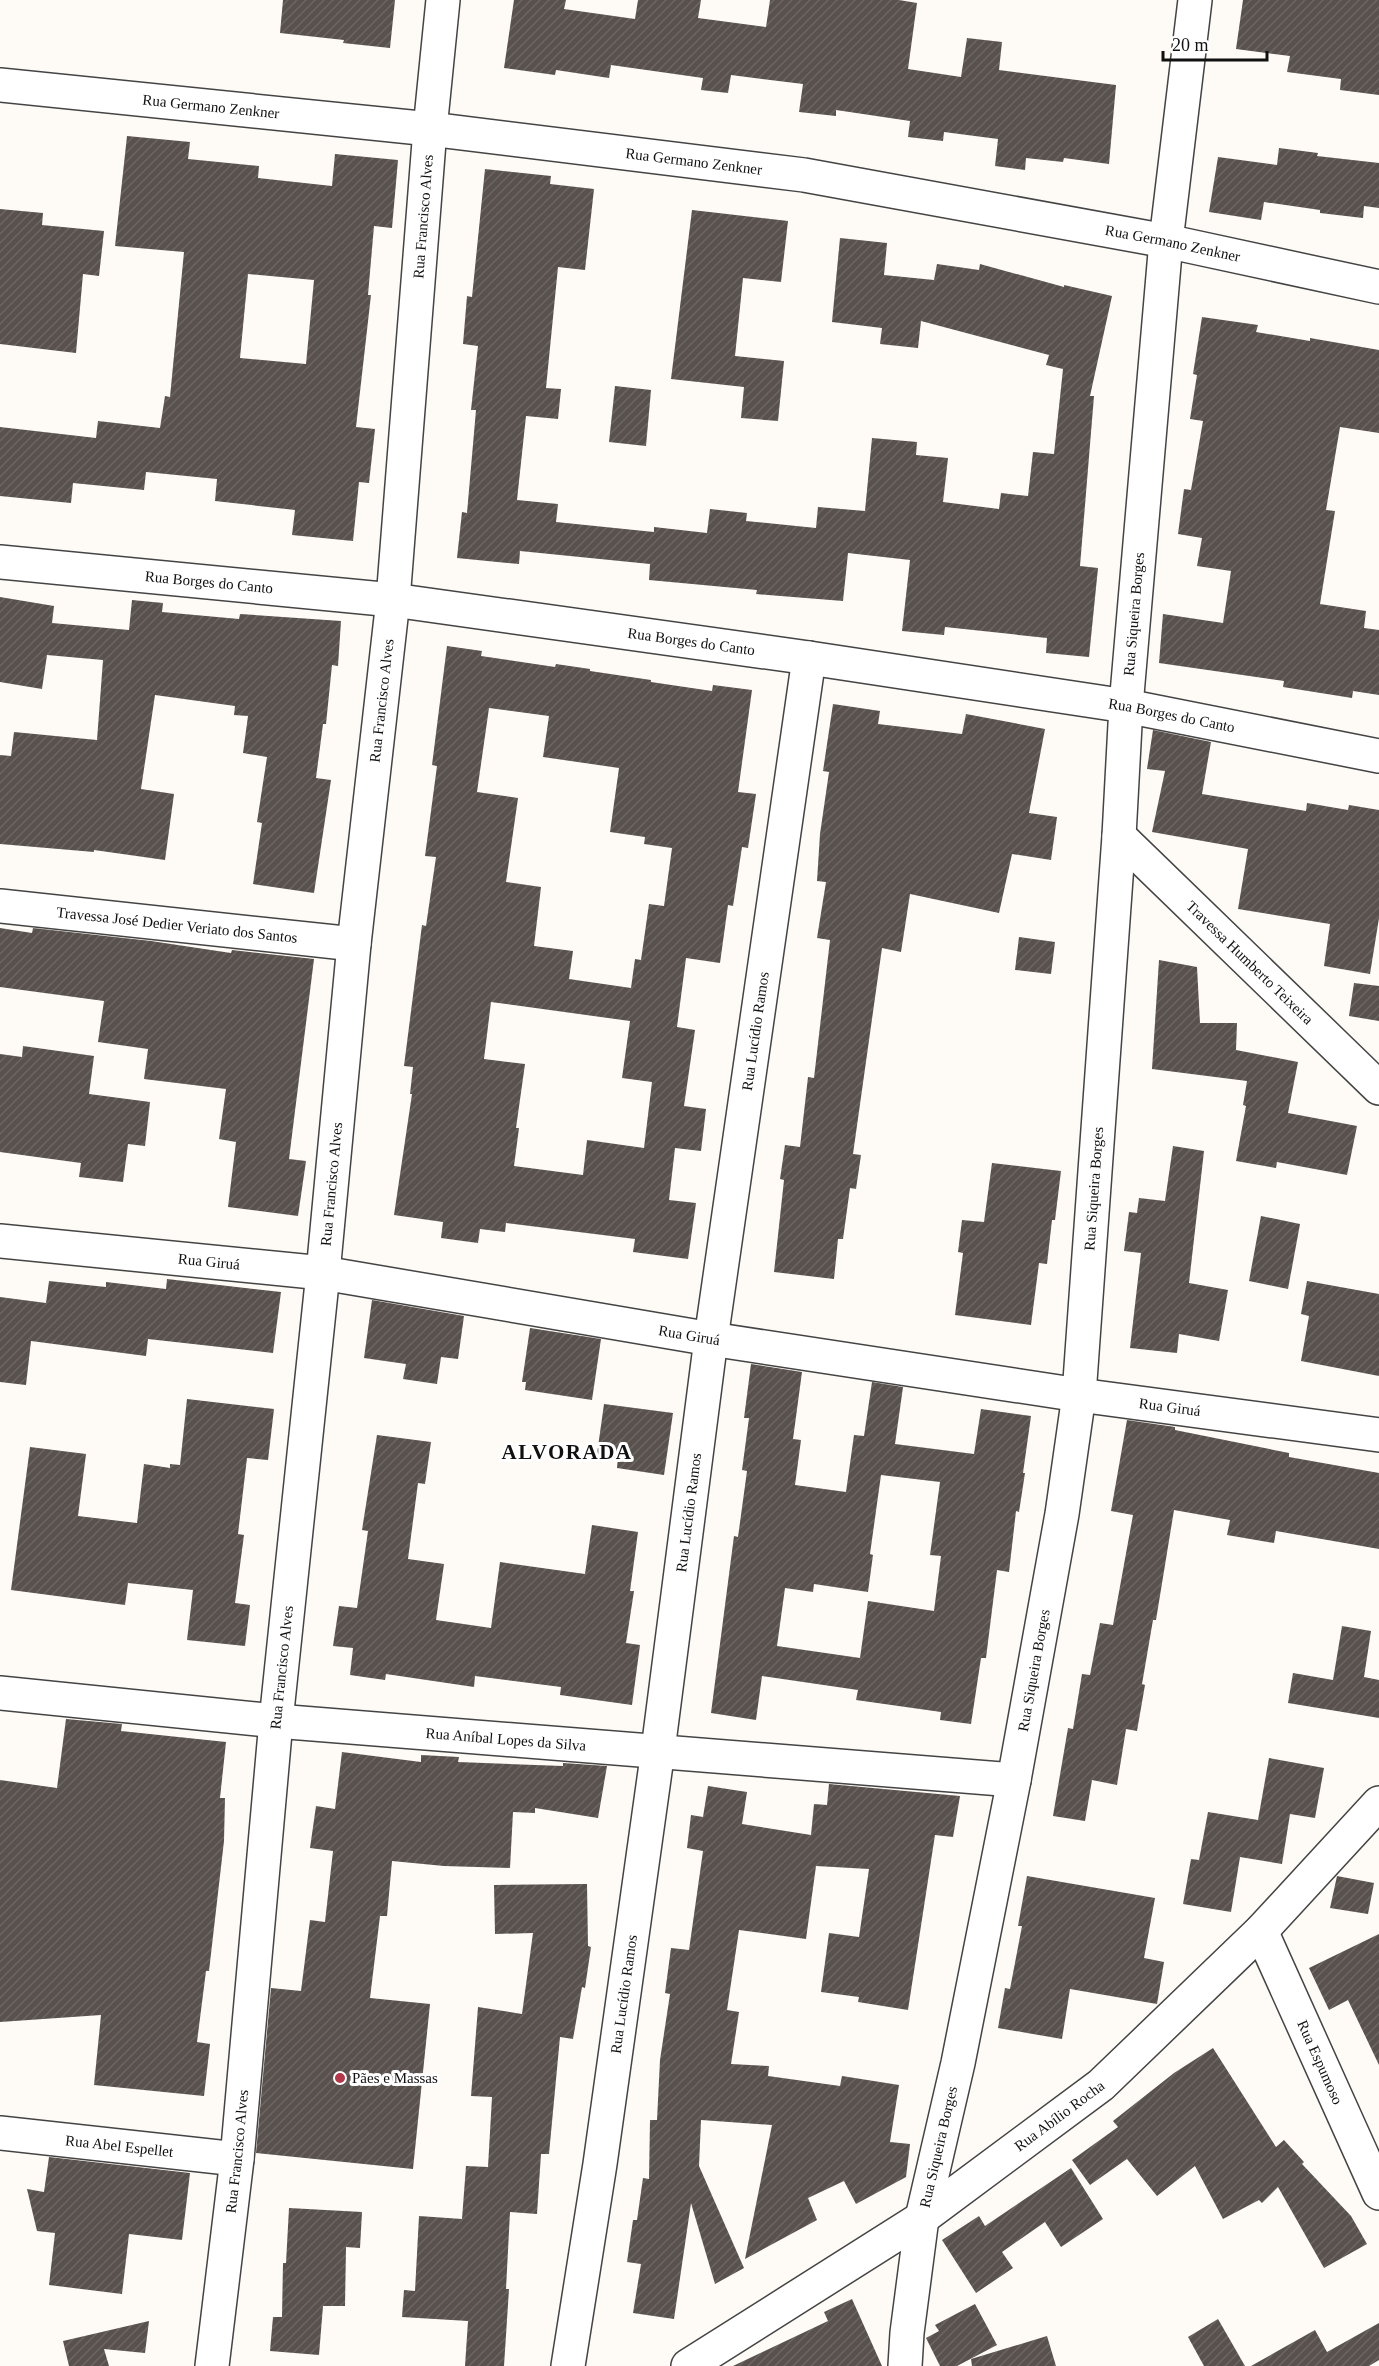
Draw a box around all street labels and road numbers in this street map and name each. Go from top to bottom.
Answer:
street label: Rua Germano Zenkner [142,92,280,122]
street label: Rua Germano Zenkner [625,145,763,178]
street label: Rua Francisco Alves [410,154,436,279]
street label: Rua Germano Zenkner [1104,222,1242,265]
street label: Rua Siqueira Borges [1121,552,1147,677]
street label: Rua Borges do Canto [144,568,274,596]
street label: Rua Borges do Canto [627,625,756,658]
street label: Rua Francisco Alves [367,638,397,763]
street label: Rua Borges do Canto [1107,695,1236,735]
street label: Travessa Humberto Teixeira [1183,898,1316,1028]
street label: Travessa José Dedier Veriato dos Santos [56,904,298,946]
street label: Rua Lucídio Ramos [739,970,772,1092]
street label: Rua Francisco Alves [318,1121,345,1247]
street label: Rua Siqueira Borges [1081,1126,1106,1251]
street label: Rua Giruá [177,1251,241,1273]
street label: Rua Giruá [657,1322,721,1348]
street label: Rua Giruá [1138,1395,1202,1419]
street label: Rua Lucídio Ramos [673,1452,704,1573]
street label: Rua Francisco Alves [267,1605,296,1730]
street label: Rua Siqueira Borges [1015,1608,1053,1733]
street label: Rua Aníbal Lopes da Silva [425,1725,587,1754]
street label: Rua Lucídio Ramos [608,1933,640,2055]
street label: Rua Espumoso [1294,2018,1346,2107]
street label: Rua Abílio Rocha [1011,2077,1108,2154]
street label: Rua Siqueira Borges [917,2085,960,2209]
street label: Rua Francisco Alves [223,2089,251,2214]
street label: Rua Abel Espellet [65,2132,175,2160]

